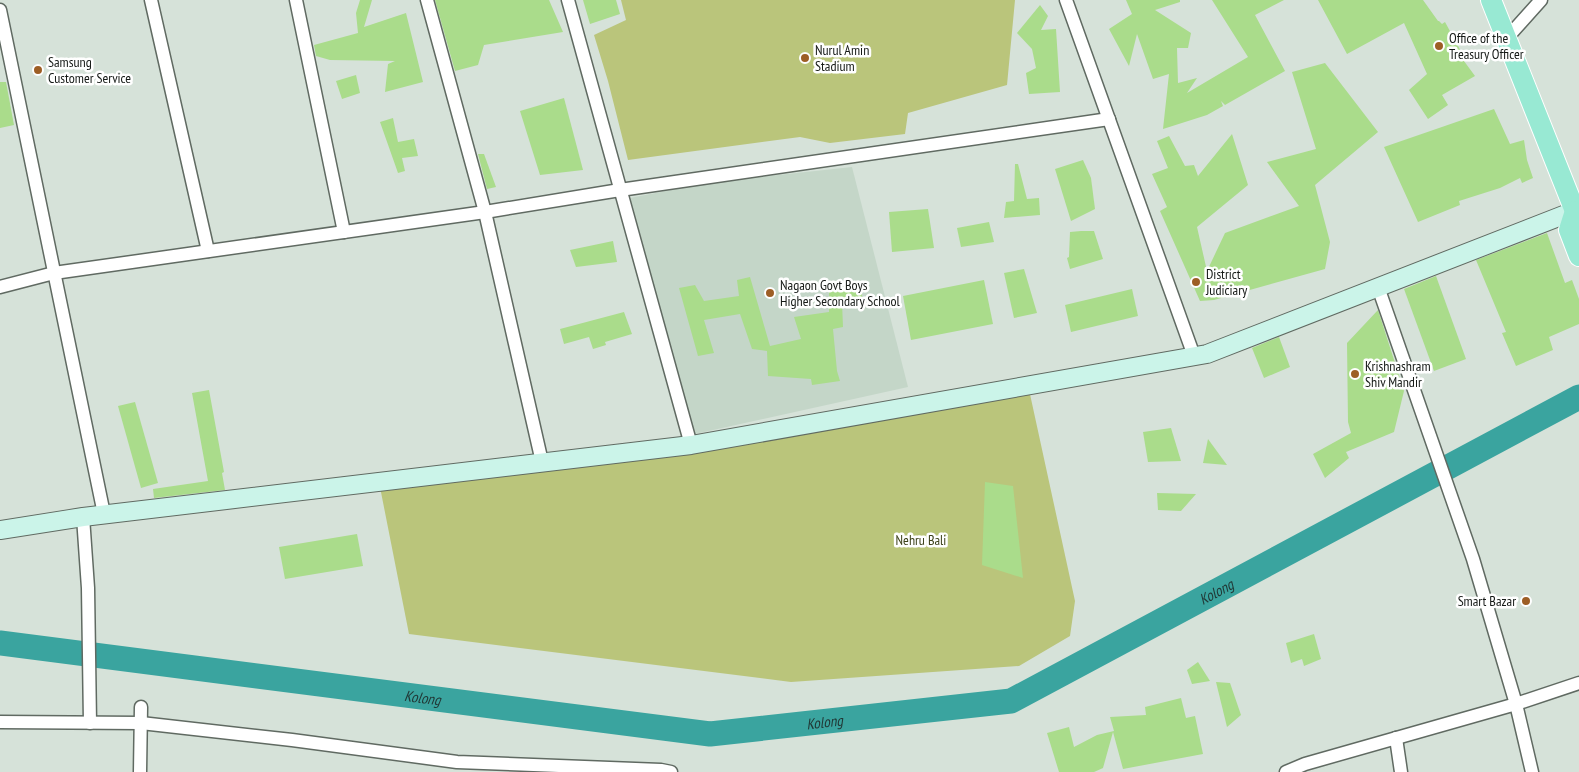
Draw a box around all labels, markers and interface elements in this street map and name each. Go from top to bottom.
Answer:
place label: Office of the Treasury Officer [1449,29,1524,63]
marker: Office of the Treasury Officer [1433,40,1445,52]
place label: Nurul Amin Stadium [815,41,869,75]
marker: Nurul Amin Stadium [799,52,811,64]
place label: Samsung Customer Service [48,53,131,87]
marker: Samsung Customer Service [32,64,44,76]
place label: District Judiciary [1205,265,1248,299]
place label: Nagaon Govt Boys Higher Secondary School [780,276,900,310]
marker: District Judiciary [1190,276,1202,288]
marker: Nagaon Govt Boys Higher Secondary School [764,287,776,299]
place label: Krishnashram Shiv Mandir [1365,357,1431,391]
marker: Krishnashram Shiv Mandir [1349,368,1361,380]
park label: Nehru Bali [896,531,946,549]
water label: Kolong [1195,574,1238,608]
place label: Smart Bazar [1458,592,1516,610]
marker: Smart Bazar [1520,595,1532,607]
water label: Kolong [403,685,443,709]
water label: Kolong [805,710,845,733]

